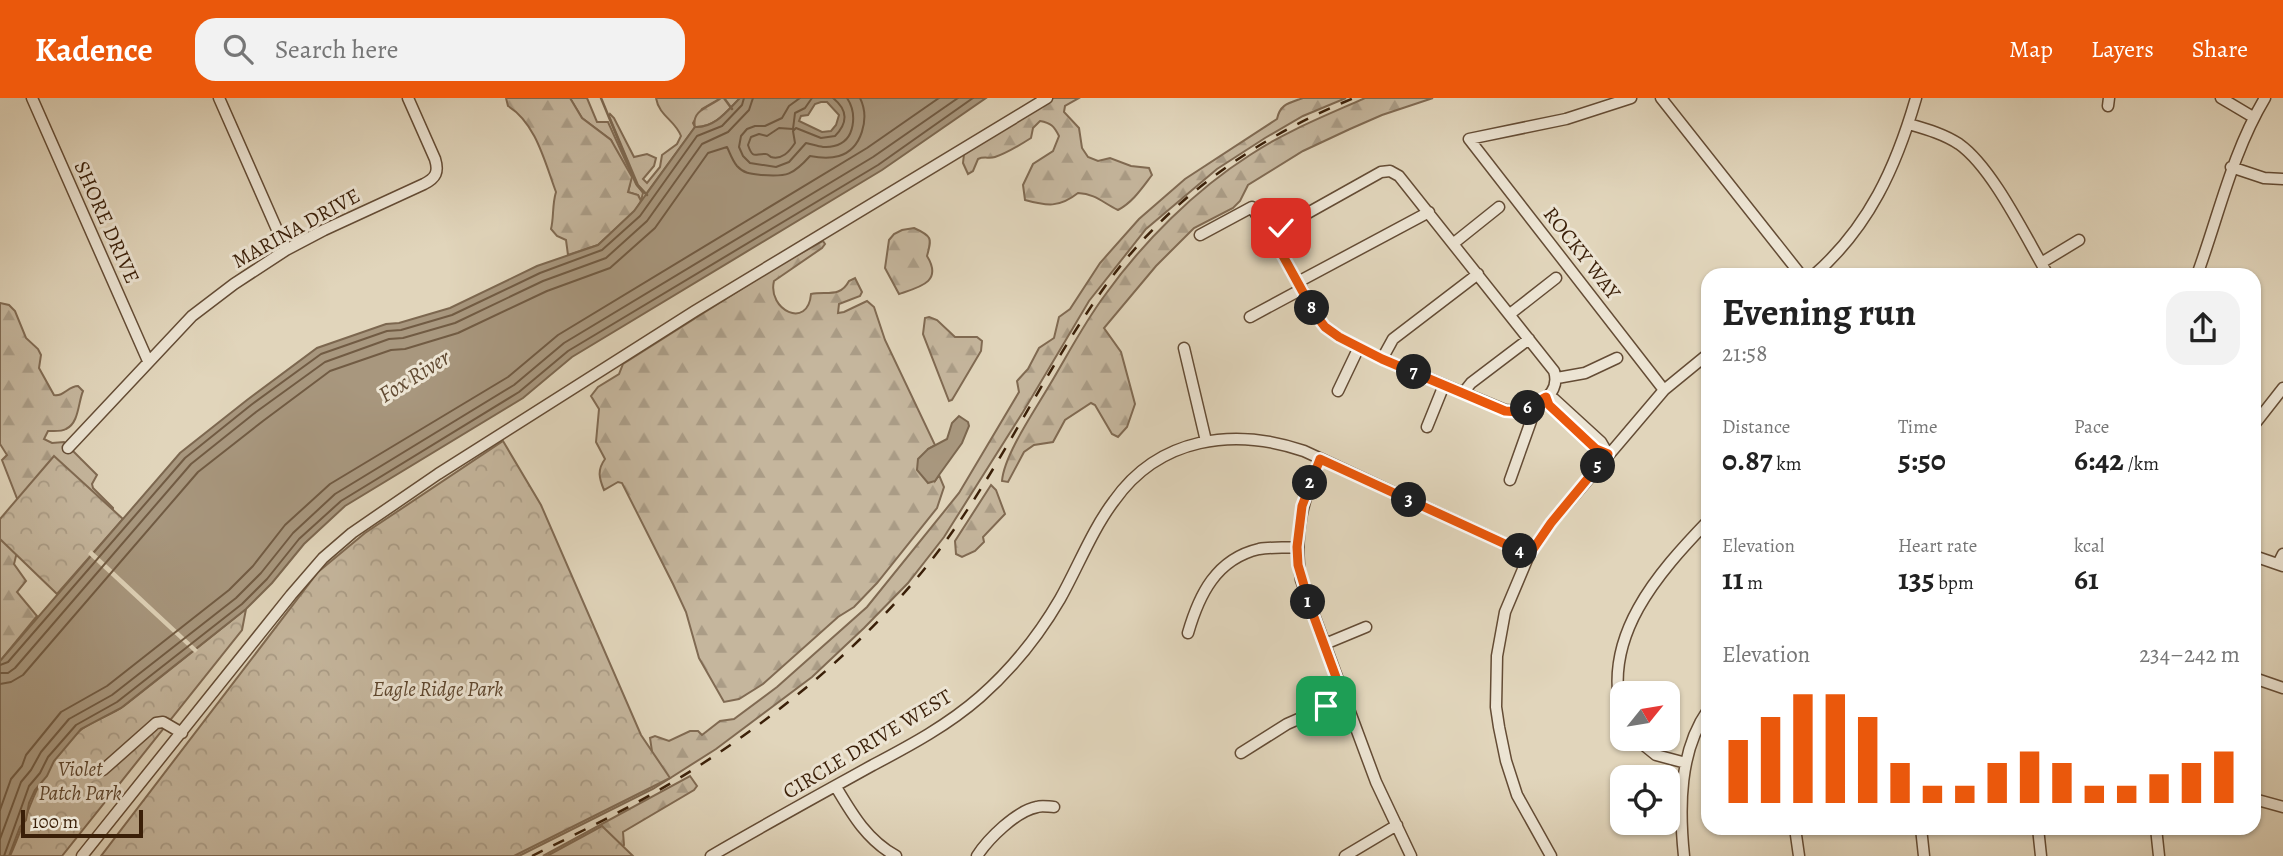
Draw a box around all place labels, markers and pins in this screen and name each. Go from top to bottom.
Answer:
pin [1251,198,1311,258]
pin: 8 [1294,290,1330,326]
pin: 7 [1396,354,1432,390]
pin: 6 [1510,390,1546,426]
pin: 5 [1580,448,1616,484]
pin: 2 [1292,466,1328,500]
pin: 3 [1392,482,1426,518]
pin: 4 [1502,533,1538,568]
pin: 1 [1290,584,1326,620]
pin [1296,676,1356,736]

